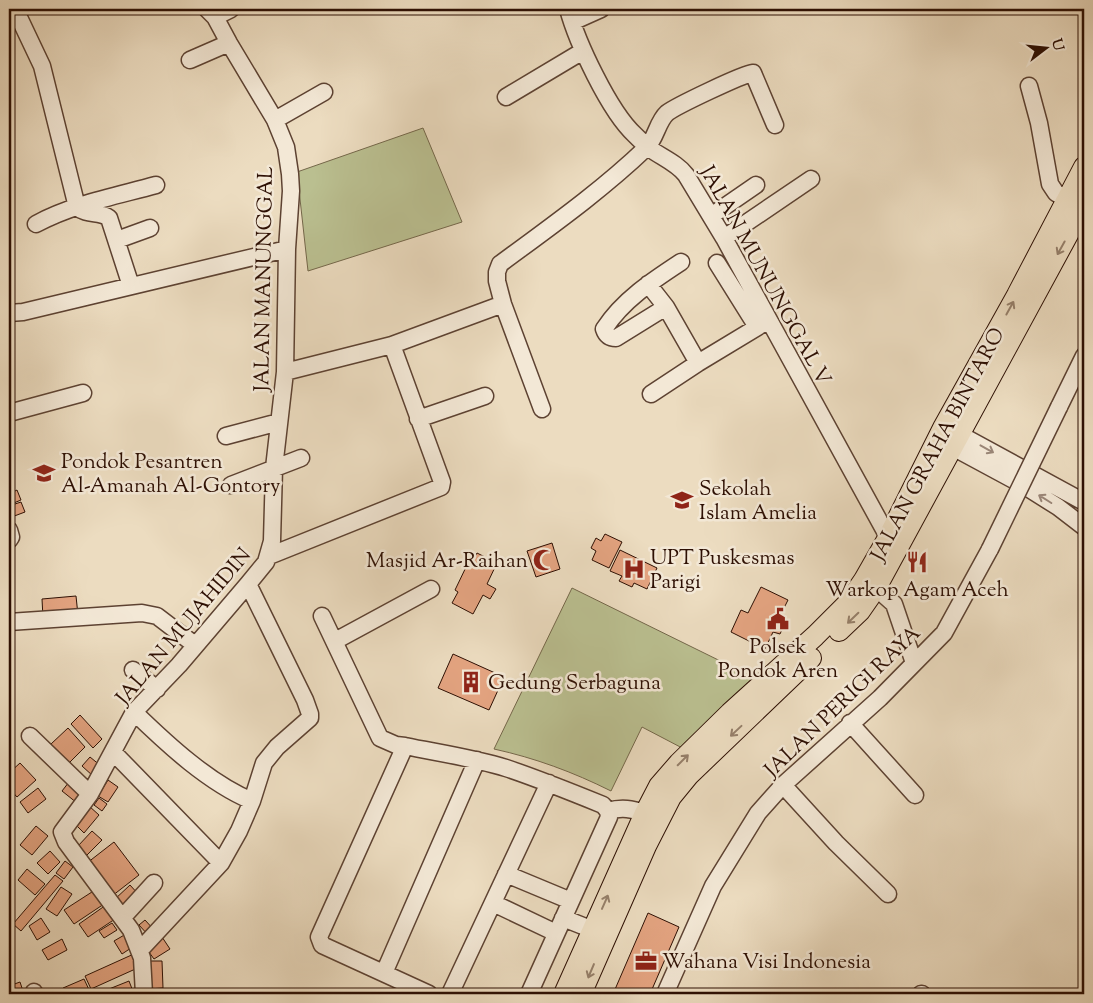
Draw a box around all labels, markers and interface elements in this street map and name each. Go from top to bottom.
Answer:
north arrow [1020,22,1070,72]
text: U [1045,37,1068,54]
street label: JALAN MUNUNGGAL V [691,160,837,391]
street label: JALAN MANUNGGAL [248,166,282,393]
one-way arrow [1056,240,1065,255]
one-way arrow [1006,301,1015,316]
street label: JALAN GRAHA BINTARO [864,323,1013,568]
one-way arrow [980,444,995,454]
place label: Pondok Pesantren Al-Amanah Al-Gontory [61,448,281,502]
school or university icon: Pondok Pesantren Al-Amanah Al-Gontory [31,460,57,486]
place label: Sekolah Islam Amelia [699,475,817,529]
school or university icon: Sekolah Islam Amelia [669,487,695,513]
one-way arrow [1038,493,1052,503]
street label: JALAN MUJAHIDIN [109,542,260,713]
place label: UPT Puskesmas Parigi [650,544,794,598]
place label: Masjid Ar-Raihan [366,547,528,577]
mosque icon: Masjid Ar-Raihan [531,547,557,573]
restaurant icon: Warkop Agam Aceh [904,549,930,575]
hospital icon: UPT Puskesmas Parigi [621,556,647,582]
place label: Warkop Agam Aceh [825,576,1009,606]
public building icon: Polsek Pondok Aren [765,606,791,632]
one-way arrow [847,612,859,624]
street label: JALAN PERIGI RAYA [758,620,928,786]
place label: Polsek Pondok Aren [718,633,838,687]
building icon: Gedung Serbaguna [458,669,484,695]
place label: Gedung Serbaguna [488,669,661,699]
one-way arrow [730,725,742,737]
one-way arrow [676,754,689,766]
one-way arrow [601,895,611,910]
office icon: Wahana Visi Indonesia [633,948,659,974]
place label: Wahana Visi Indonesia [662,948,871,978]
one-way arrow [586,963,595,978]

